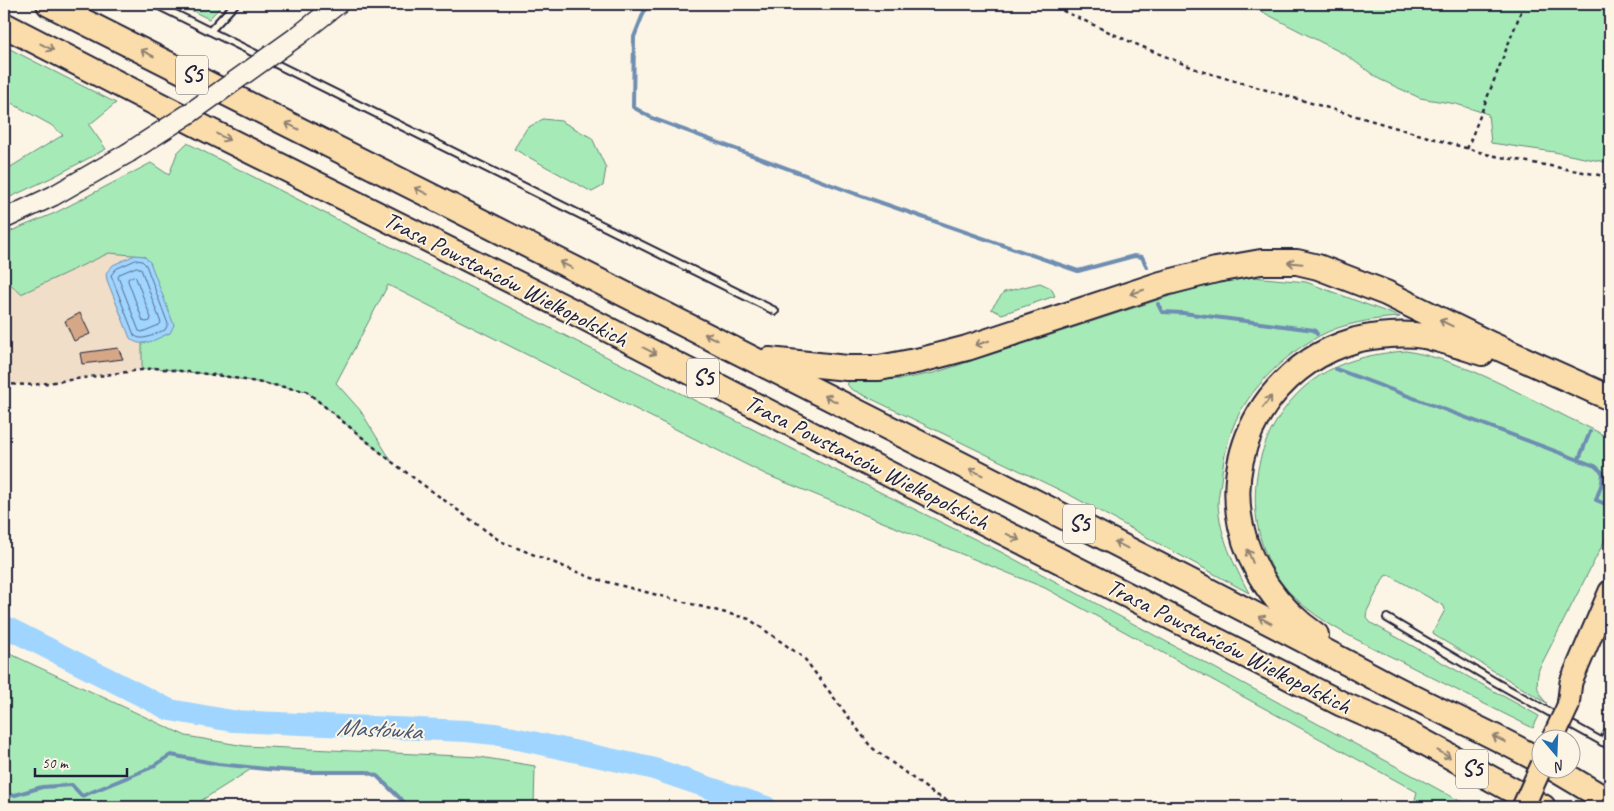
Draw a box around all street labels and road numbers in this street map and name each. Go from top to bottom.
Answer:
road number: S5 [176,56,208,94]
street label: Trasa Powstańców Wielkopolskich [379,204,634,354]
road number: S5 [687,358,719,398]
street label: Trasa Powstańców Wielkopolskich [740,387,995,537]
road number: S5 [1063,504,1095,544]
street label: Trasa Powstańców Wielkopolskich [1102,571,1357,721]
road number: S5 [1456,750,1488,789]

